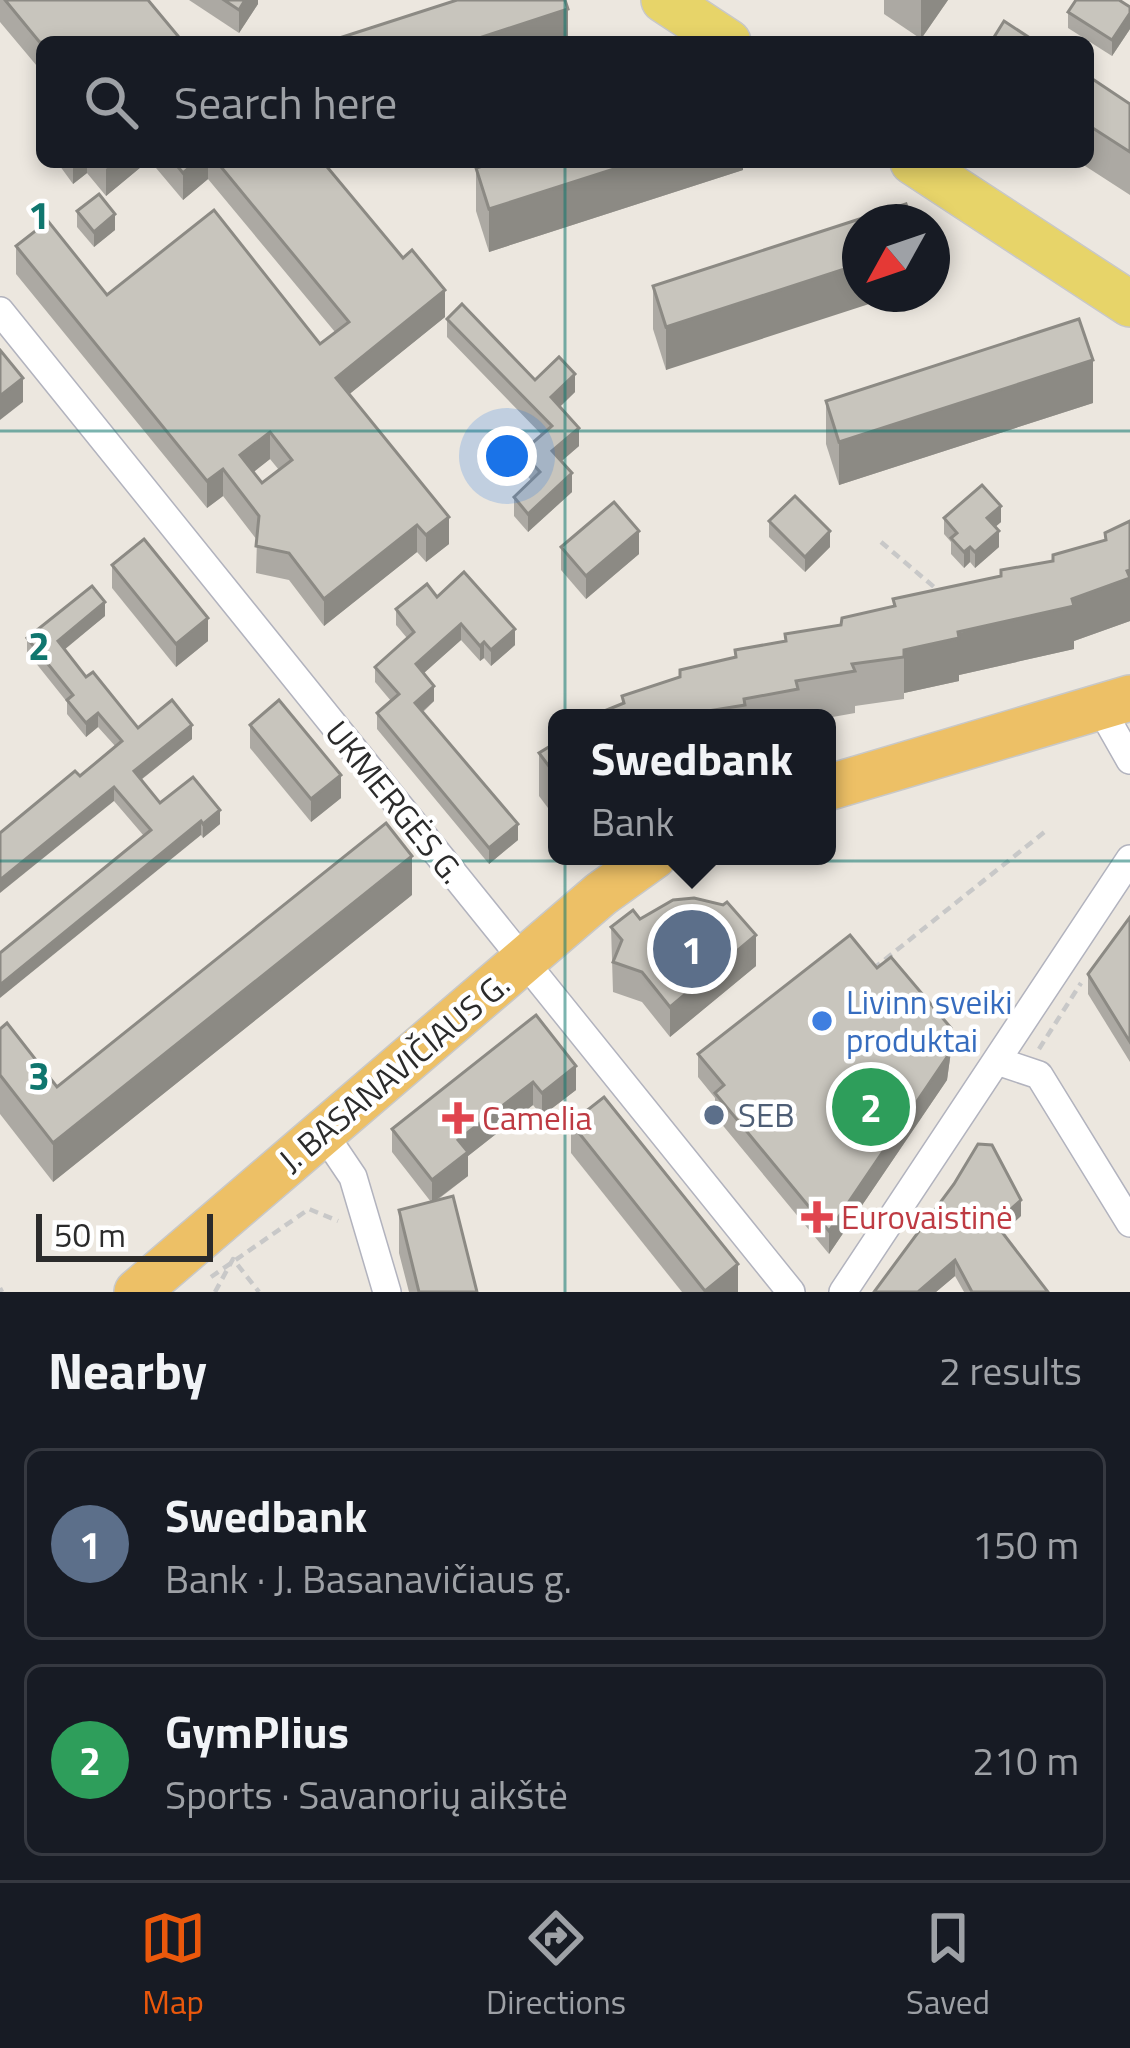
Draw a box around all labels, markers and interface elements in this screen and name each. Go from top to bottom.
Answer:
search box [36,36,1094,168]
text: Search here [174,68,397,136]
icon: search [78,69,144,135]
text: 1 [28,185,50,244]
north arrow [842,204,950,312]
your location [477,426,537,486]
text: 2 [28,616,50,675]
popup [548,709,836,865]
street label: UKMERGĖS G. [313,710,477,894]
text: Swedbank [591,724,793,792]
text: Bank [591,792,674,851]
pin: 1 [653,904,731,994]
street label: J. BASANAVIČIAUS G. [267,960,521,1184]
place label: Livinn sveiki produktai [846,977,1012,1065]
marker: Livinn sveiki produktai [809,1008,835,1034]
text: 3 [28,1046,50,1105]
pin: 2 [832,1062,910,1152]
place label: SEB [738,1090,794,1140]
place label: Camelia [482,1093,592,1143]
marker: SEB [701,1102,727,1128]
marker: Camelia [445,1105,471,1131]
place label: Eurovaistinė [841,1192,1013,1242]
marker: Eurovaistinė [804,1204,830,1230]
scale bar [36,1208,213,1261]
text: 50 m [54,1210,126,1260]
text: Nearby [48,1331,207,1409]
text: 2 results [939,1341,1082,1400]
text: Swedbank [165,1481,367,1549]
text: 1 [79,1515,101,1574]
text: 150 m [972,1515,1079,1574]
text: Bank · J. Basanavičiaus g. [165,1549,572,1608]
text: GymPlius [165,1697,349,1765]
text: 2 [79,1731,101,1790]
text: 210 m [972,1731,1079,1790]
text: Sports · Savanorių aikštė [165,1765,568,1824]
tab: Map [140,1905,206,2027]
tab: Directions [486,1905,626,2027]
tab: Saved [906,1905,990,2027]

